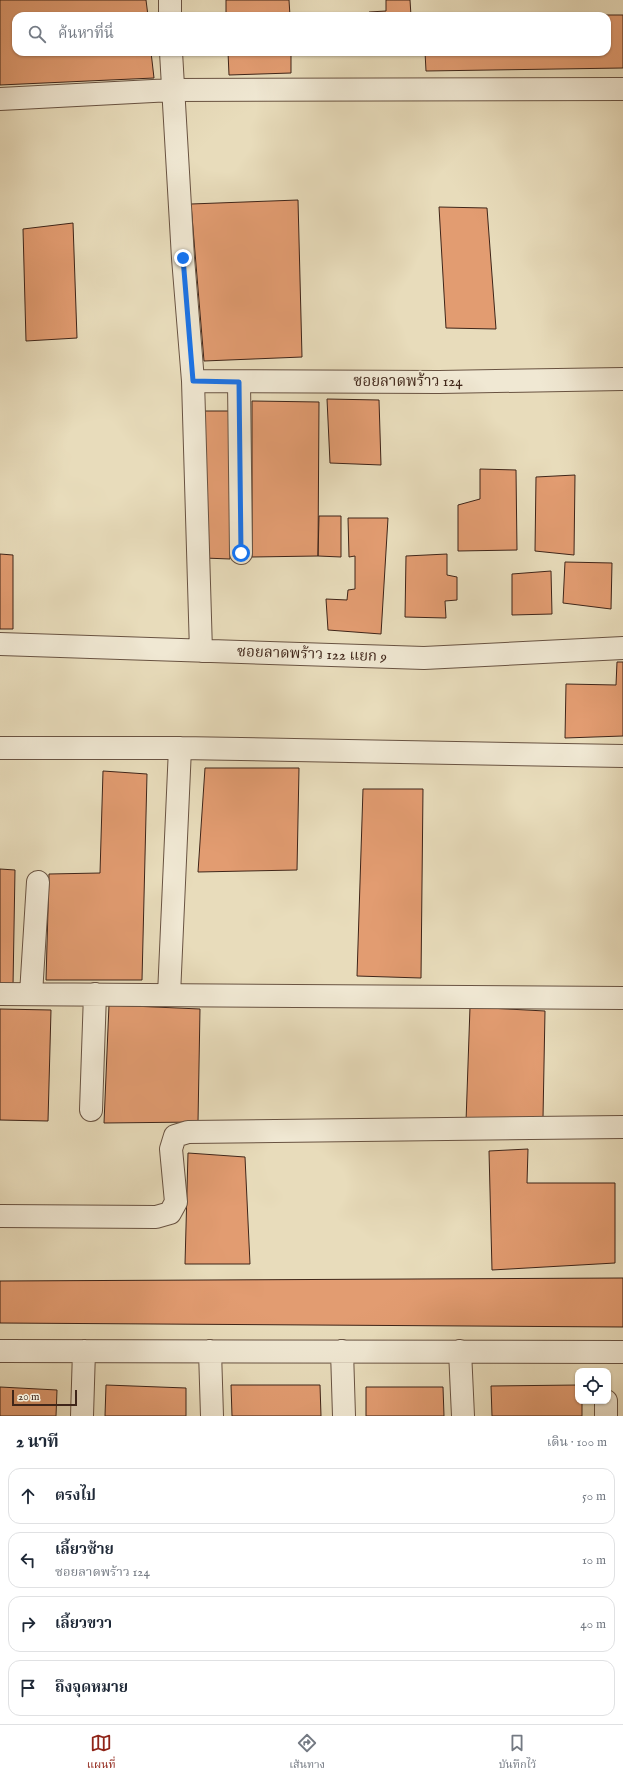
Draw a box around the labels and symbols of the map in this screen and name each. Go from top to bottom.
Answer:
route end [174,249,192,267]
street label: ซอยลาดพร้าว 124 [353,372,463,391]
route start [232,544,250,562]
street label: ซอยลาดพร้าว 122 แยก 9 [237,642,387,666]
scale bar [12,1388,77,1407]

